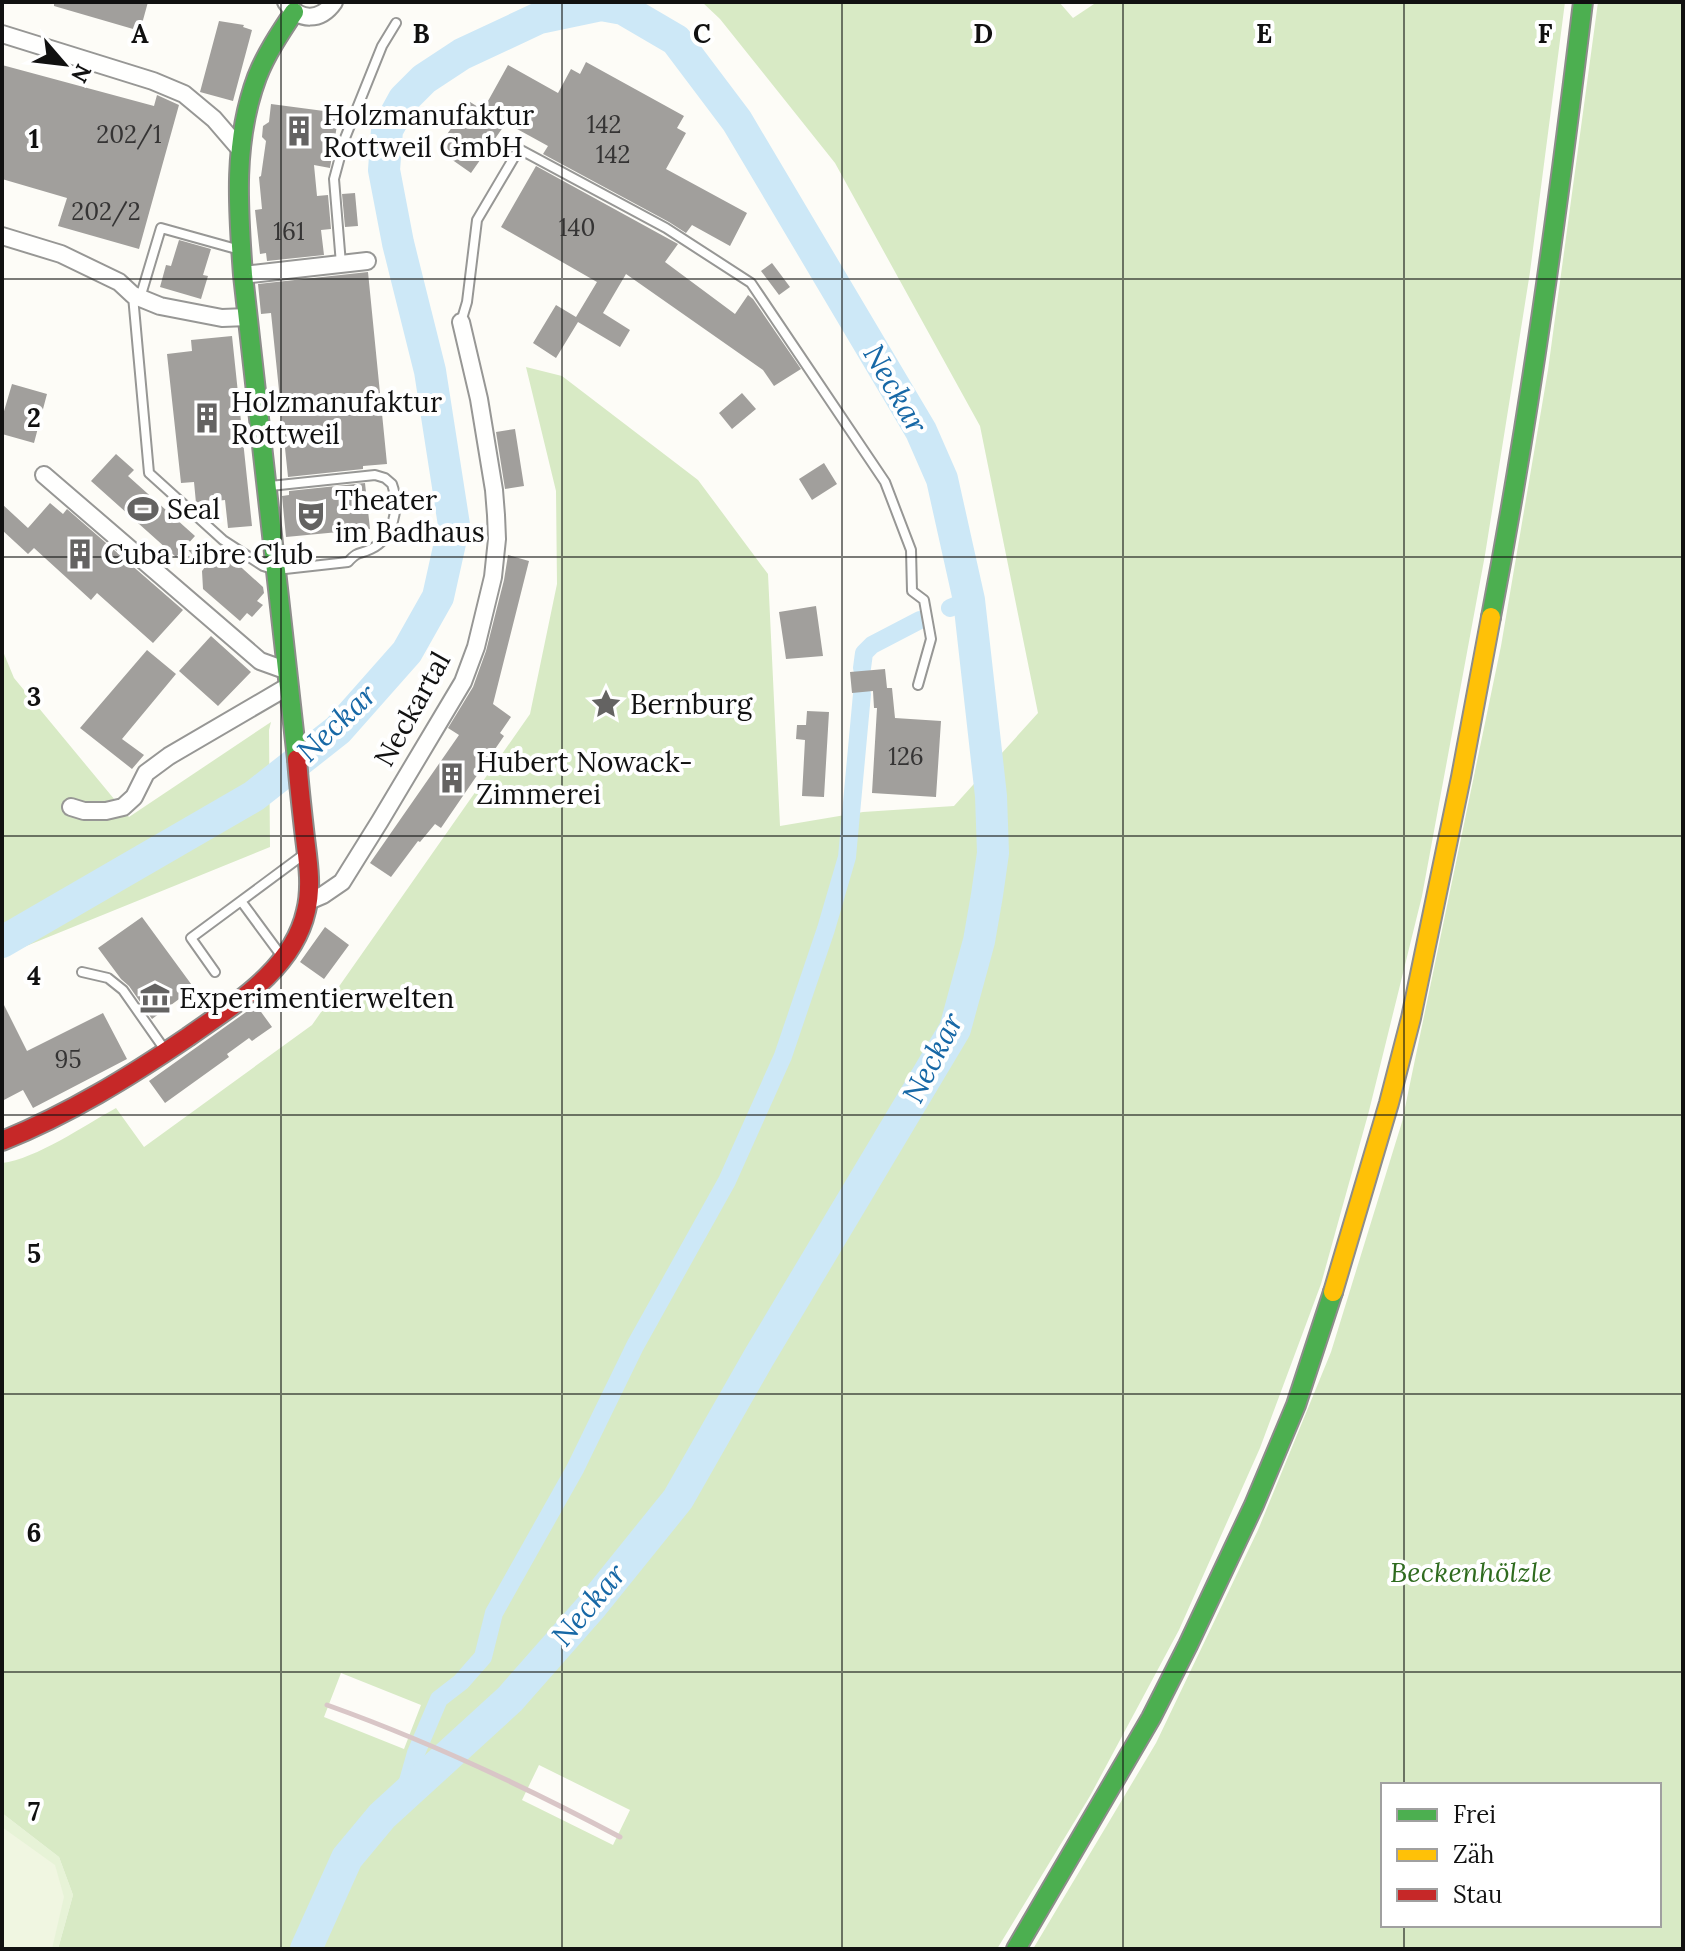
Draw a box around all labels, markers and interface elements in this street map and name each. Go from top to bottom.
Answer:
text: A [131,17,149,50]
text: B [412,17,430,50]
text: C [693,17,711,50]
text: D [973,17,993,50]
text: E [1256,17,1272,50]
text: F [1538,17,1553,50]
north arrow [24,24,104,104]
text: N [65,59,98,87]
place label: Holzmanufaktur Rottweil GmbH [323,97,534,165]
house number: 142 [587,109,621,140]
building icon: Holzmanufaktur Rottweil GmbH [282,114,316,148]
house number: 202/1 [96,119,162,150]
text: 1 [29,122,39,155]
house number: 142 [596,139,630,170]
house number: 202/2 [71,196,141,227]
house number: 140 [559,212,595,243]
house number: 161 [273,216,305,247]
water label: Neckar [855,337,937,440]
place label: Holzmanufaktur Rottweil [231,384,442,452]
text: 2 [27,401,41,434]
building icon: Holzmanufaktur Rottweil [190,401,224,435]
place label: Theater im Badhaus [335,482,485,550]
place label: Seal [167,491,220,527]
sports icon: Seal [126,492,160,526]
theatre icon: Theater im Badhaus [294,499,328,533]
place label: Cuba Libre Club [104,536,313,572]
building icon: Cuba Libre Club [63,537,97,571]
street label: Neckartal [366,645,458,773]
water label: Neckar [288,675,384,769]
text: 3 [27,680,41,713]
place label: Bernburg [630,686,753,722]
place icon: Bernburg [589,687,623,721]
house number: 126 [888,741,924,772]
place label: Hubert Nowack- Zimmerei [476,744,693,812]
building icon: Hubert Nowack- Zimmerei [435,761,469,795]
text: 4 [27,959,41,992]
place label: Experimentierwelten [179,980,454,1016]
museum icon: Experimentierwelten [138,981,172,1015]
water label: Neckar [893,1006,971,1109]
house number: 95 [55,1044,81,1075]
text: 5 [27,1237,41,1270]
text: 6 [27,1516,41,1549]
park label: Beckenhölzle [1390,1554,1552,1590]
water label: Neckar [543,1555,634,1654]
legend [1381,1783,1661,1927]
text: 7 [28,1795,40,1828]
text: Frei [1453,1799,1496,1830]
text: Zäh [1453,1839,1494,1870]
text: Stau [1453,1879,1502,1910]

